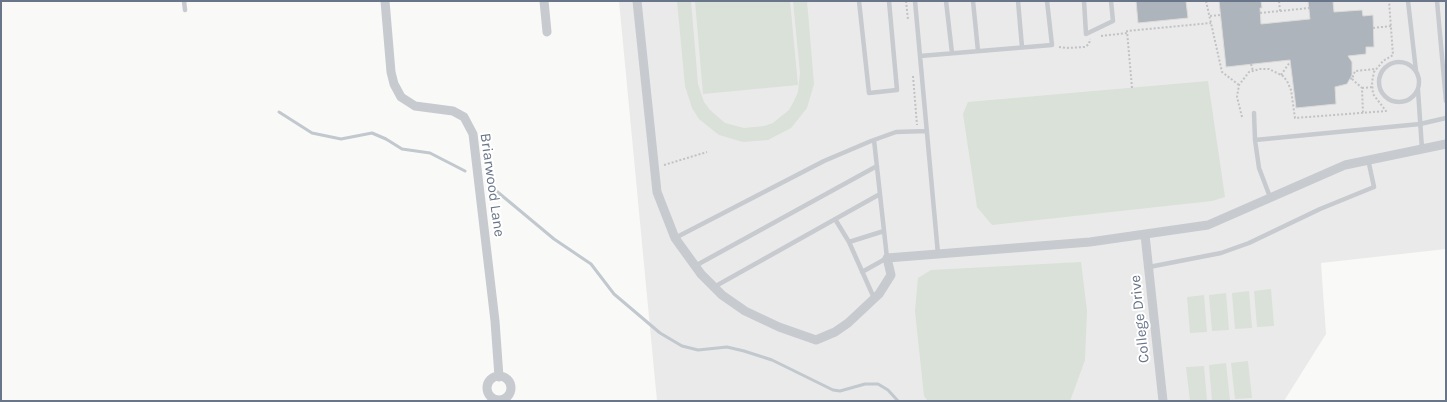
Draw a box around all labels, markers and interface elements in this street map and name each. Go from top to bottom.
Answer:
street label: Briarwood Lane [476,132,508,238]
street label: College Drive [1126,274,1154,364]

